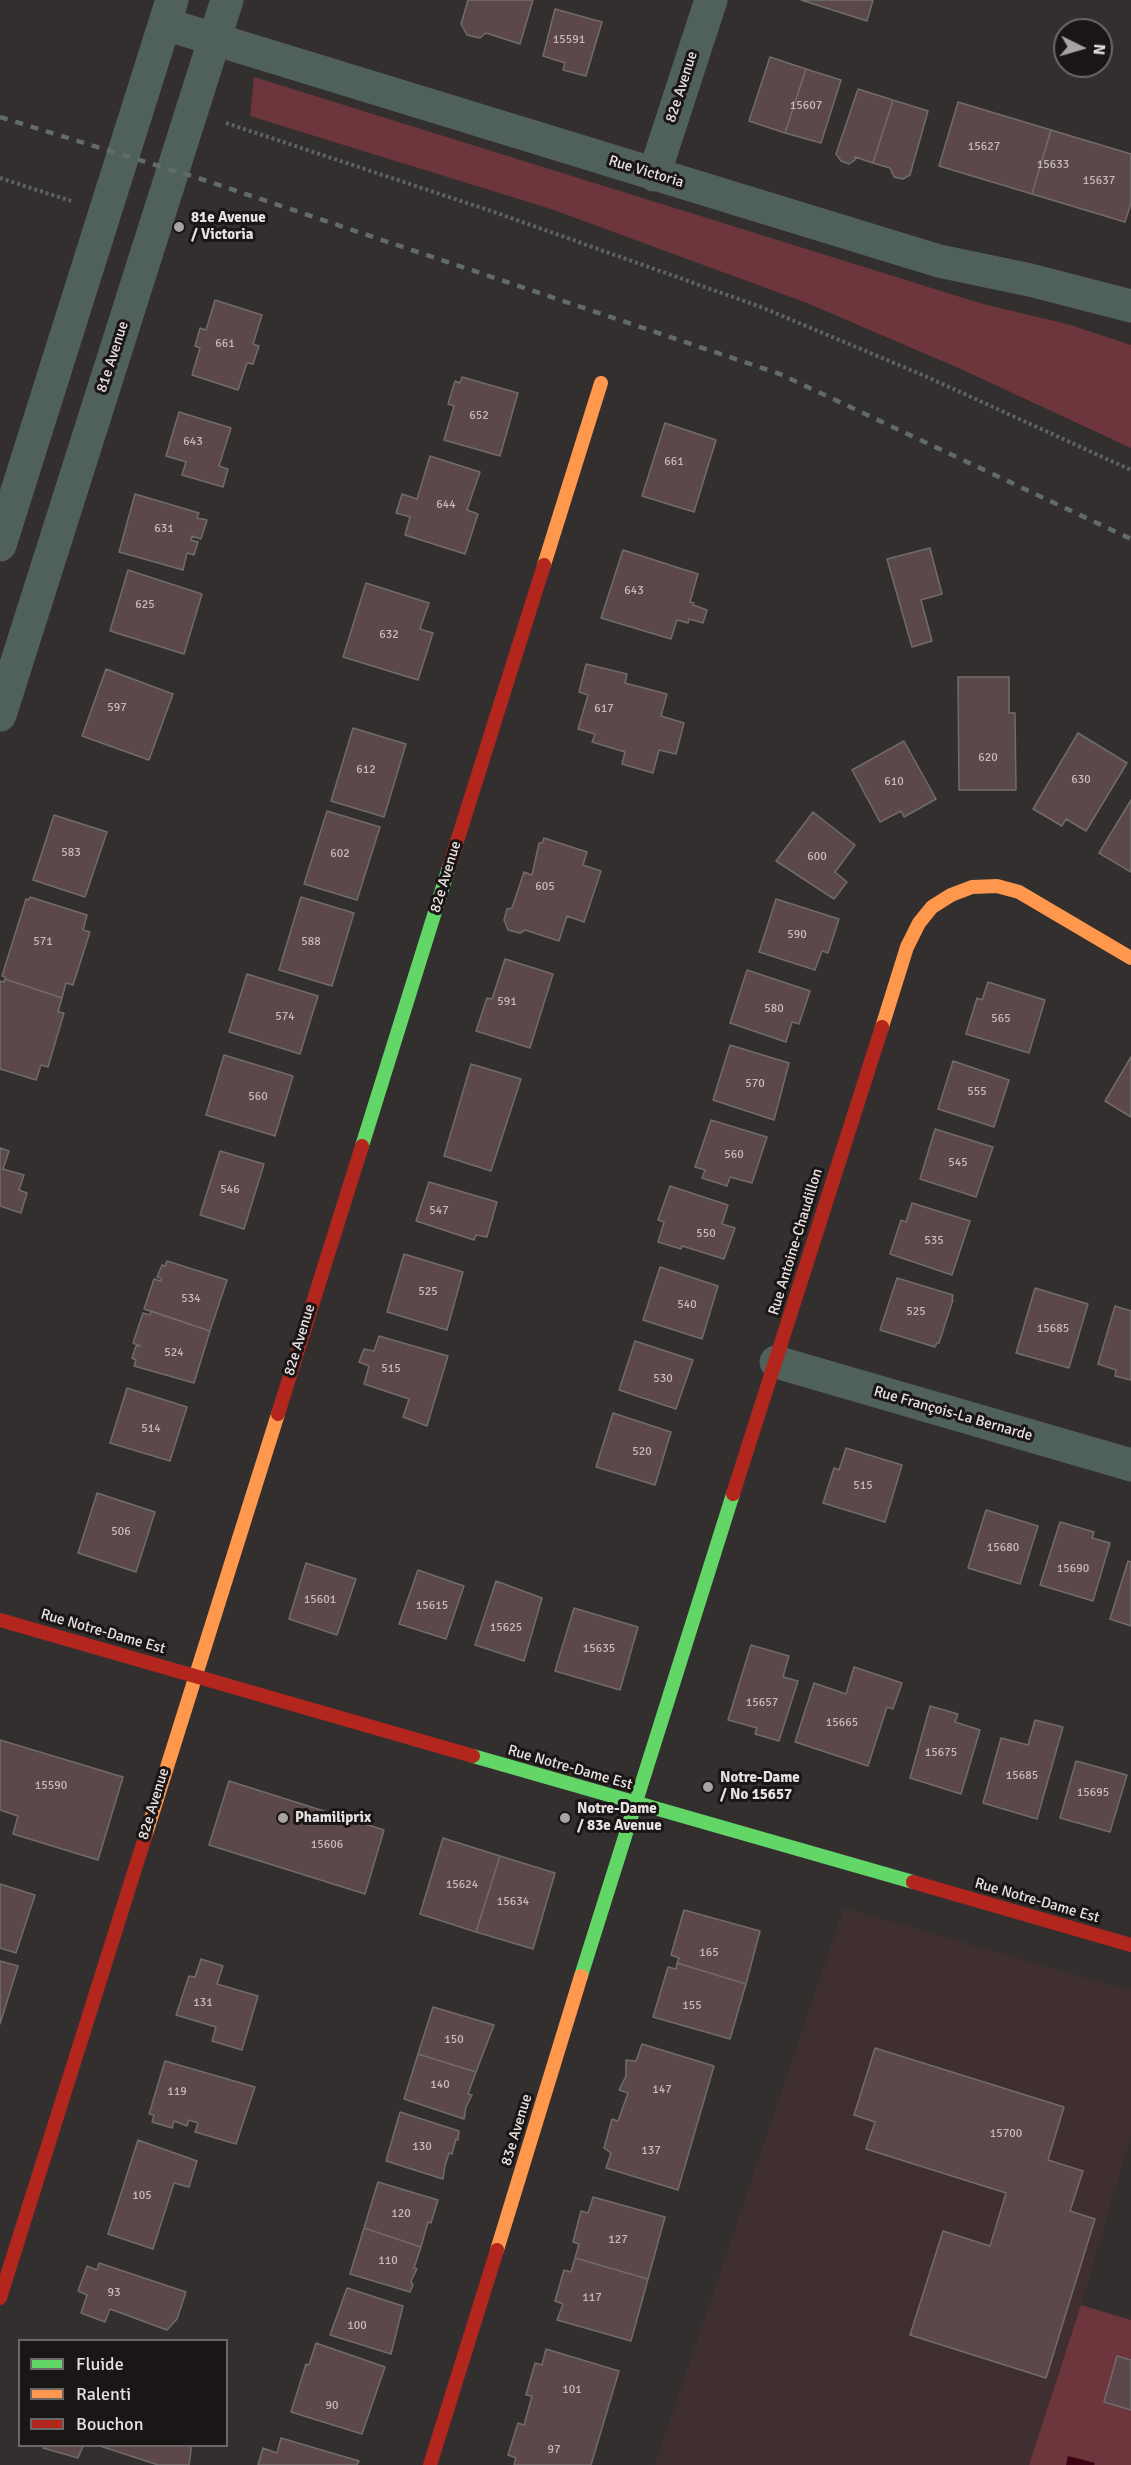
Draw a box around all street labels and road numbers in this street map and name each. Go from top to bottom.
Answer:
street label: 82e Avenue [662,49,702,125]
street label: Rue Victoria [606,152,686,192]
street label: 81e Avenue [93,319,133,395]
street label: 82e Avenue [427,839,465,915]
street label: Rue Antoine-Chaudillon [765,1166,827,1318]
street label: 82e Avenue [281,1302,319,1378]
street label: Rue François-La Bernarde [872,1383,1034,1445]
street label: Rue Notre-Dame Est [39,1606,167,1658]
street label: Rue Notre-Dame Est [506,1742,634,1794]
street label: 82e Avenue [135,1766,173,1842]
street label: Rue Notre-Dame Est [973,1875,1101,1927]
street label: 83e Avenue [498,2092,536,2168]

